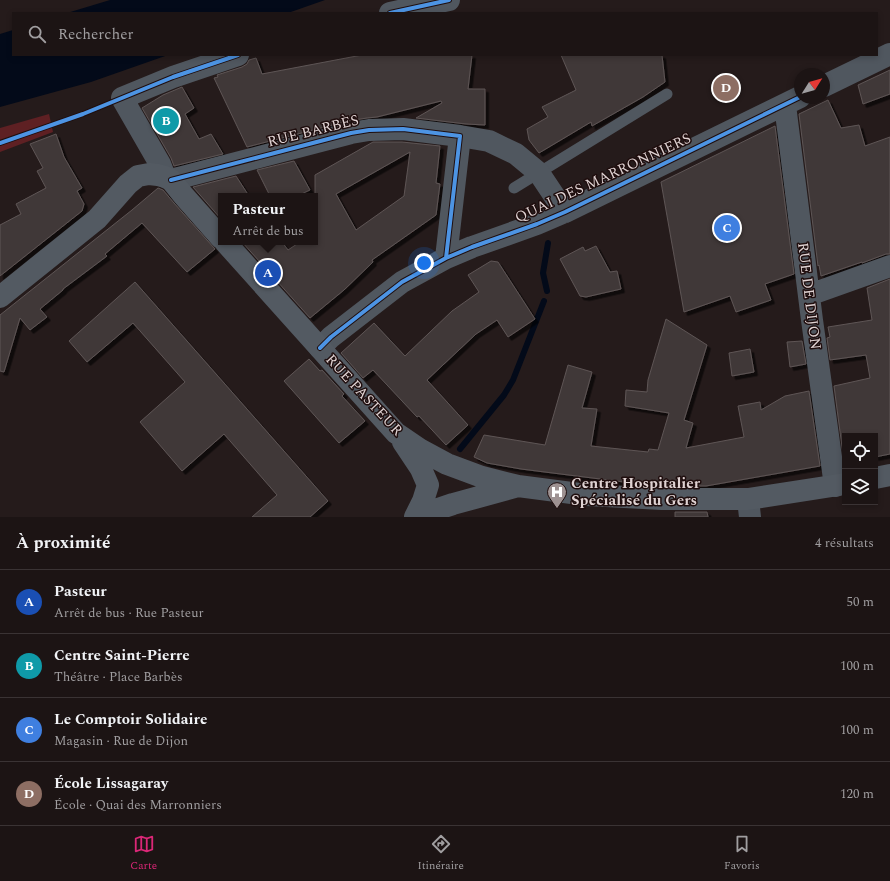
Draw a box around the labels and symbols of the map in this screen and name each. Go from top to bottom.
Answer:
north arrow [794,68,830,104]
pin: D [713,73,739,103]
pin: B [153,106,179,136]
street label: RUE BARBÈS [265,109,361,153]
street label: QUAI DES MARRONNIERS [511,127,695,229]
pin: C [714,213,740,243]
street label: RUE DE DIJON [791,241,827,351]
your location [414,253,434,273]
pin: A [255,258,281,288]
street label: RUE PASTEUR [320,349,408,441]
place label: Centre Hospitalier Spécialisé du Gers [571,472,701,512]
hospital icon: Centre Hospitalier Spécialisé du Gers [546,481,568,509]

